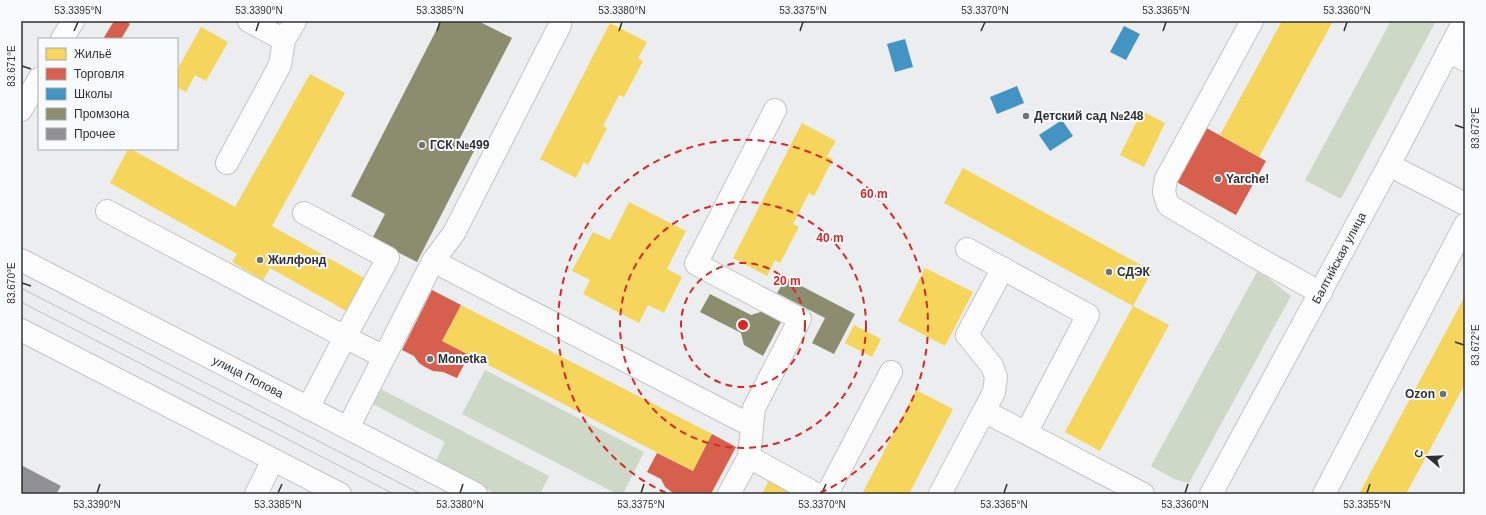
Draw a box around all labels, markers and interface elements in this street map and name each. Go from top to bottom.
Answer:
text: 53.3395°N [54,5,102,16]
text: 53.3390°N [235,5,283,16]
text: 53.3385°N [416,5,464,16]
text: 53.3380°N [598,5,646,16]
text: 53.3375°N [779,5,827,16]
text: 53.3370°N [961,5,1009,16]
text: 53.3365°N [1142,5,1190,16]
text: 53.3360°N [1323,5,1371,16]
legend [38,38,178,150]
text: 83.671°E [6,45,17,87]
text: Жильё [74,47,112,61]
text: Торговля [74,67,124,81]
text: Школы [74,87,112,101]
text: Промзона [74,107,130,121]
text: 83.673°E [1470,107,1481,149]
place label: Детский сад №248 [1034,109,1144,123]
marker: Детский сад №248 [1021,111,1031,121]
text: Прочее [74,127,116,141]
place label: ГСК №499 [430,138,490,152]
marker: ГСК №499 [417,140,427,150]
place label: Yarche! [1226,172,1269,186]
marker: Yarche! [1213,174,1223,184]
text: 60 m [860,187,888,201]
street label: Балтийская улица [1309,210,1369,306]
text: 40 m [816,231,844,245]
place label: Жилфонд [267,253,327,267]
marker: Жилфонд [255,255,265,265]
text: 83.670°E [6,262,17,304]
place label: СДЭК [1117,265,1151,279]
marker: СДЭК [1104,267,1114,277]
text: 20 m [773,274,801,288]
centre of rings [736,318,750,332]
text: 83.672°E [1470,324,1481,366]
place label: Monetka [438,352,487,366]
street label: улица Попова [210,353,286,401]
marker: Monetka [425,354,435,364]
place label: Ozon [1405,387,1435,401]
marker: Ozon [1438,389,1448,399]
north arrow [1408,437,1448,477]
text: С [1412,448,1426,459]
text: 53.3390°N [73,499,121,510]
text: 53.3385°N [254,499,302,510]
text: 53.3380°N [436,499,484,510]
text: 53.3375°N [617,499,665,510]
text: 53.3370°N [798,499,846,510]
text: 53.3365°N [980,499,1028,510]
text: 53.3360°N [1161,499,1209,510]
text: 53.3355°N [1343,499,1391,510]

